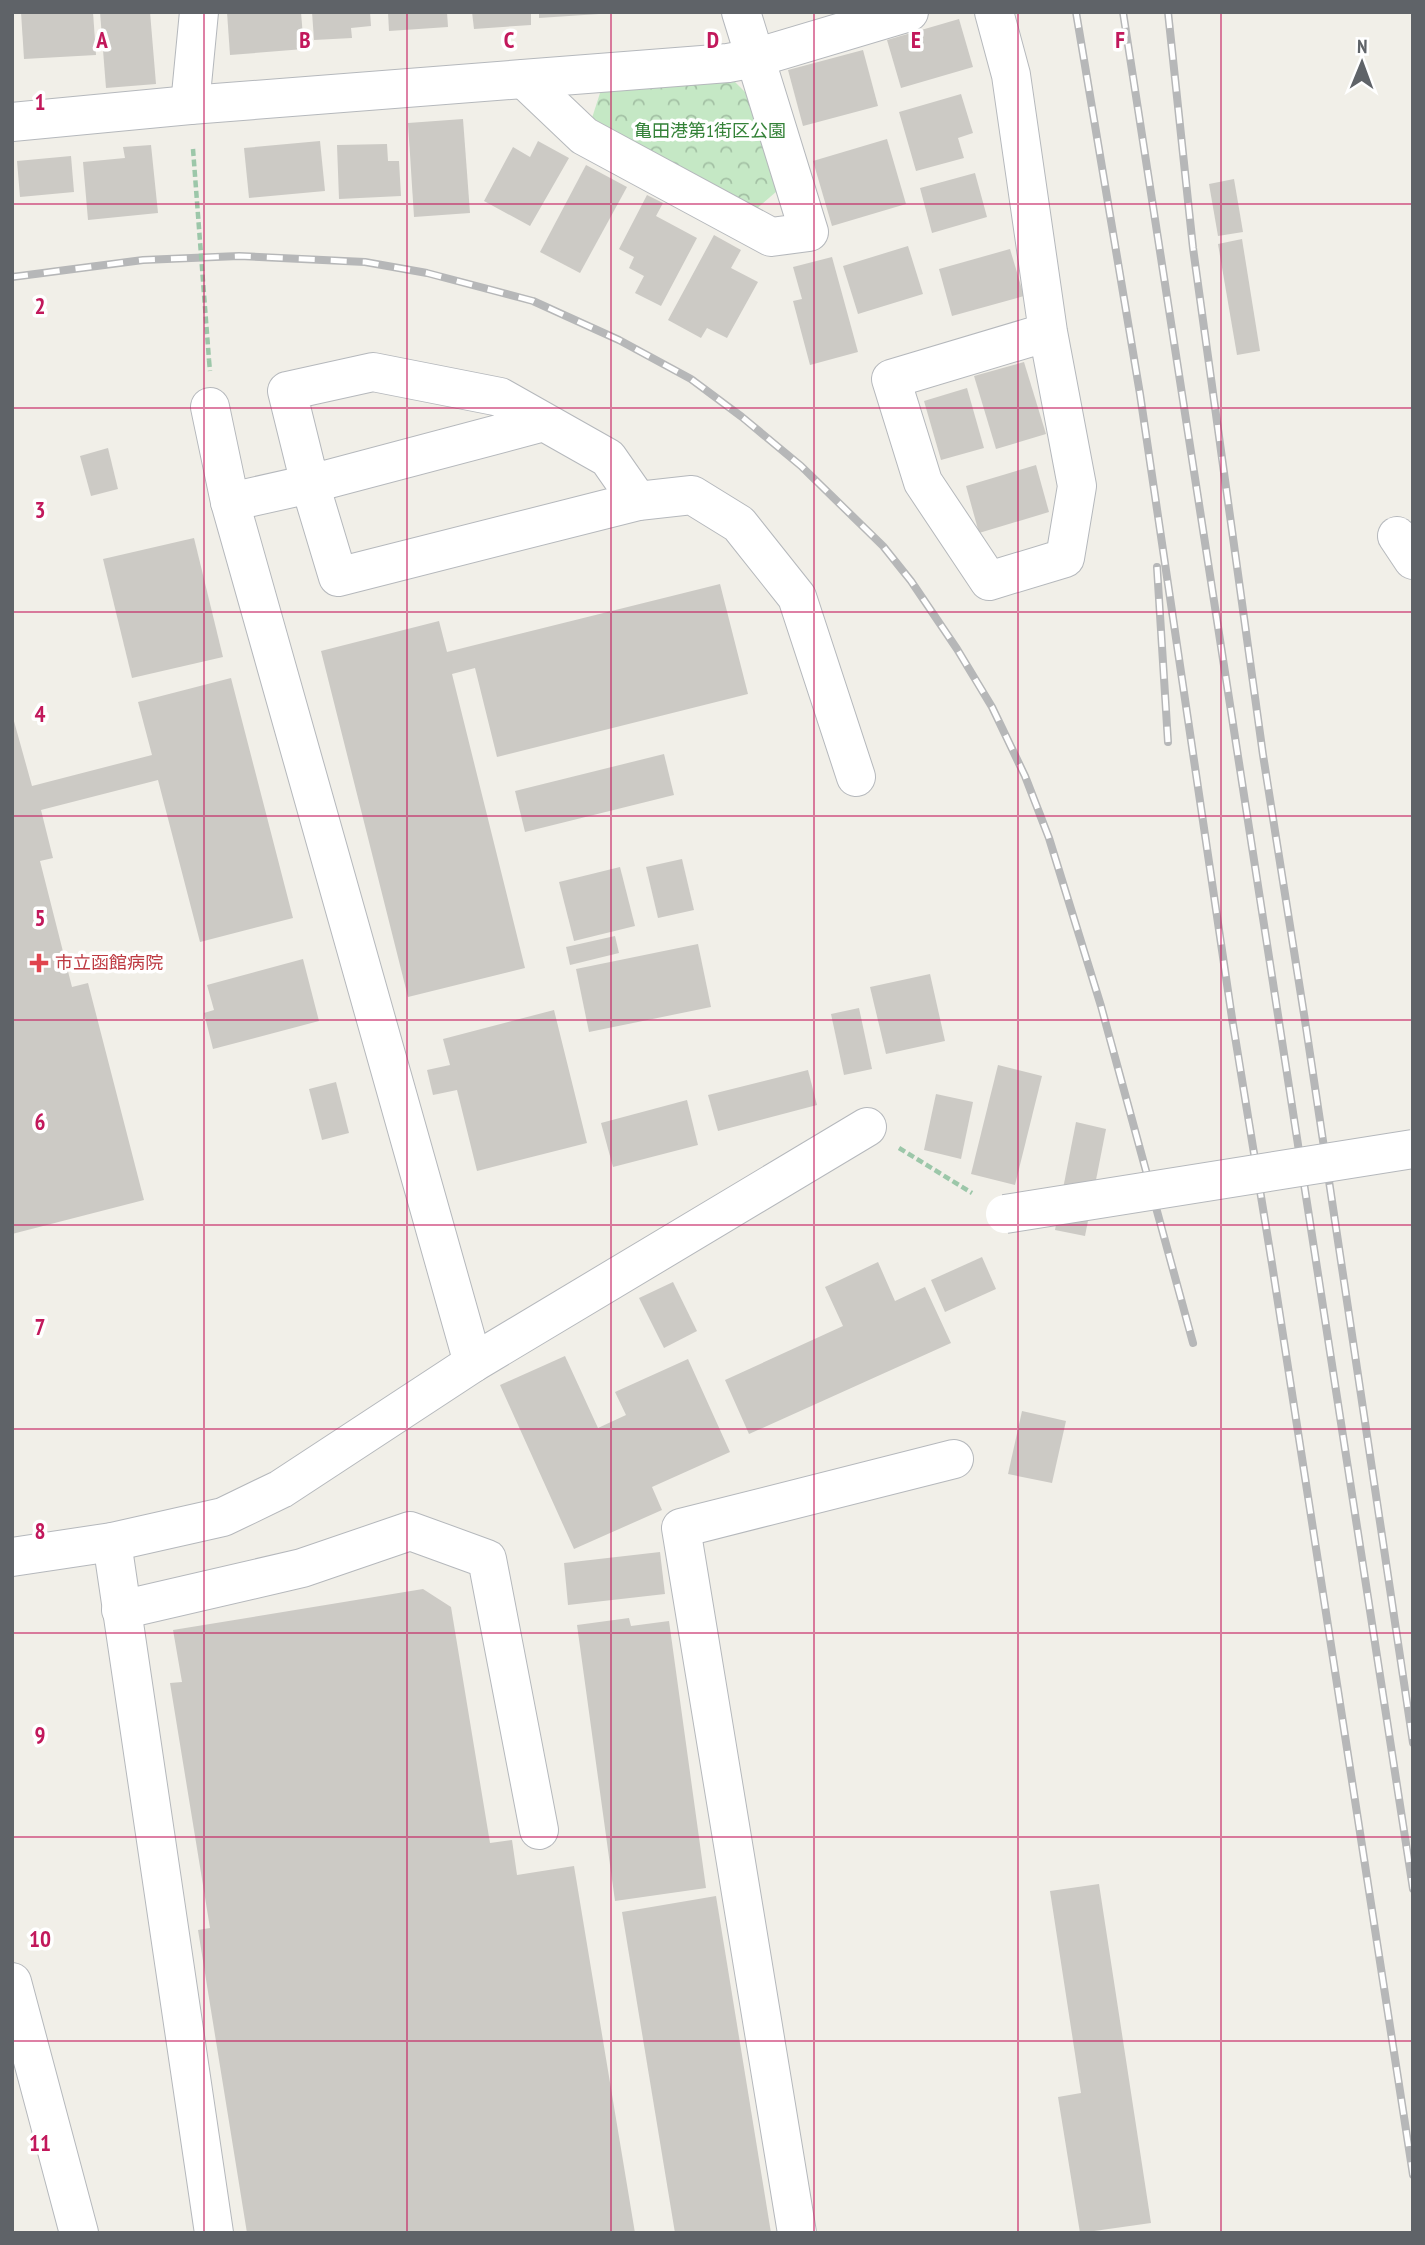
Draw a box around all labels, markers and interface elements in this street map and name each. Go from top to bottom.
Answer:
text: A [95,25,108,54]
text: B [299,25,311,54]
text: C [504,25,515,54]
text: D [707,25,719,54]
text: E [911,25,921,54]
text: F [1115,25,1125,54]
north arrow [1327,28,1397,98]
text: N [1357,34,1368,58]
text: 1 [35,87,46,116]
park label: 亀田港第1街区公園 [634,119,786,142]
text: 2 [35,291,46,320]
text: 3 [35,495,46,524]
text: 4 [35,699,46,728]
text: 5 [35,903,46,932]
place label: 市立函館病院 [55,951,163,974]
marker: 市立函館病院 [29,953,49,973]
text: 6 [35,1107,46,1136]
text: 7 [35,1312,46,1341]
text: 8 [35,1516,46,1545]
text: 9 [35,1720,46,1749]
text: 10 [29,1924,51,1953]
text: 11 [29,2128,51,2157]

